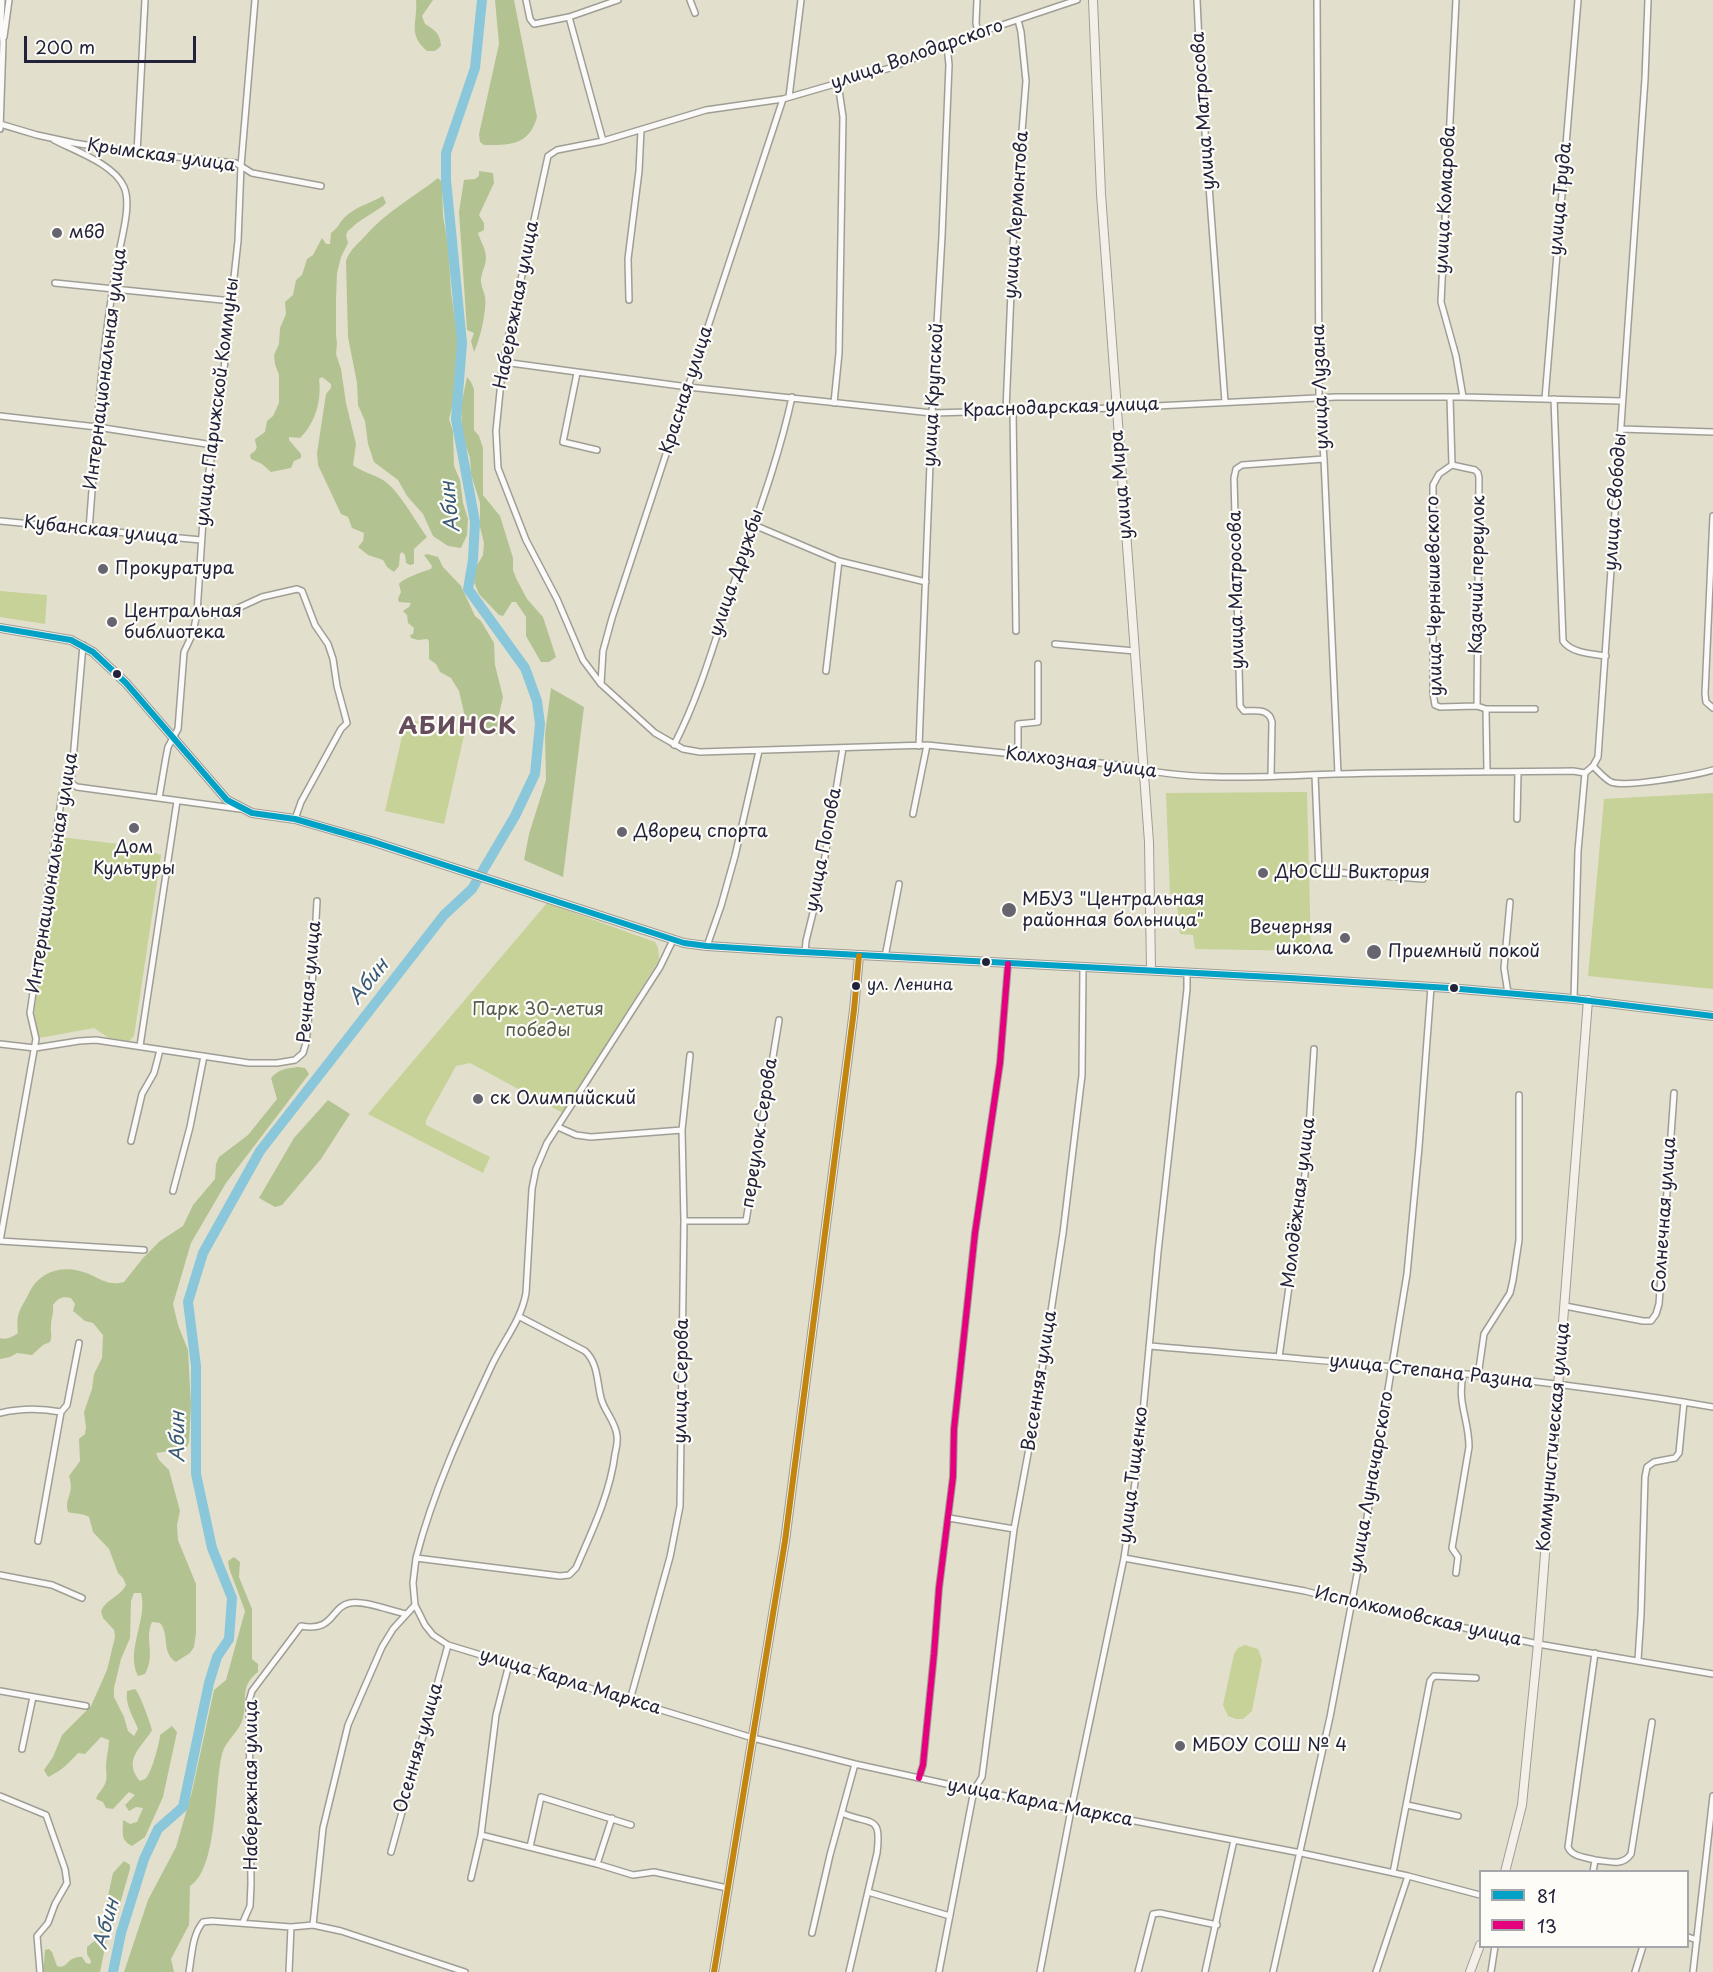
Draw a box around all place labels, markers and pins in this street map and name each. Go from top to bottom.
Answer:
place label: мвд [69,222,105,244]
marker: мвд [50,226,64,240]
place label: Прокуратура [115,558,234,580]
marker: Прокуратура [96,562,110,576]
place label: Центральная библиотека [124,601,242,644]
marker: Центральная библиотека [105,615,119,629]
unlabelled marker [111,668,123,680]
marker: Дом Культуры [127,821,141,835]
place label: Дворец спорта [634,821,768,843]
marker: Дворец спорта [615,825,629,839]
place label: Дом Культуры [93,837,175,880]
place label: ДЮСШ Виктория [1275,862,1430,884]
marker: ДЮСШ Виктория [1256,866,1270,880]
place label: МБУЗ "Центральная районная больница" [1022,889,1205,932]
marker: МБУЗ "Центральная районная больница" [1000,901,1018,919]
place label: Вечерняя школа [1249,917,1333,960]
marker: Вечерняя школа [1338,931,1352,945]
place label: Приемный покой [1388,941,1540,963]
marker: Приемный покой [1365,943,1383,961]
unlabelled marker [980,956,992,968]
place label: ул. Ленина [867,976,953,996]
marker: ул. Ленина [850,980,862,992]
unlabelled marker [1448,982,1460,994]
place label: ск Олимпийский [490,1088,636,1110]
marker: ск Олимпийский [471,1092,485,1106]
place label: МБОУ СОШ № 4 [1192,1735,1347,1757]
marker: МБОУ СОШ № 4 [1173,1739,1187,1753]

